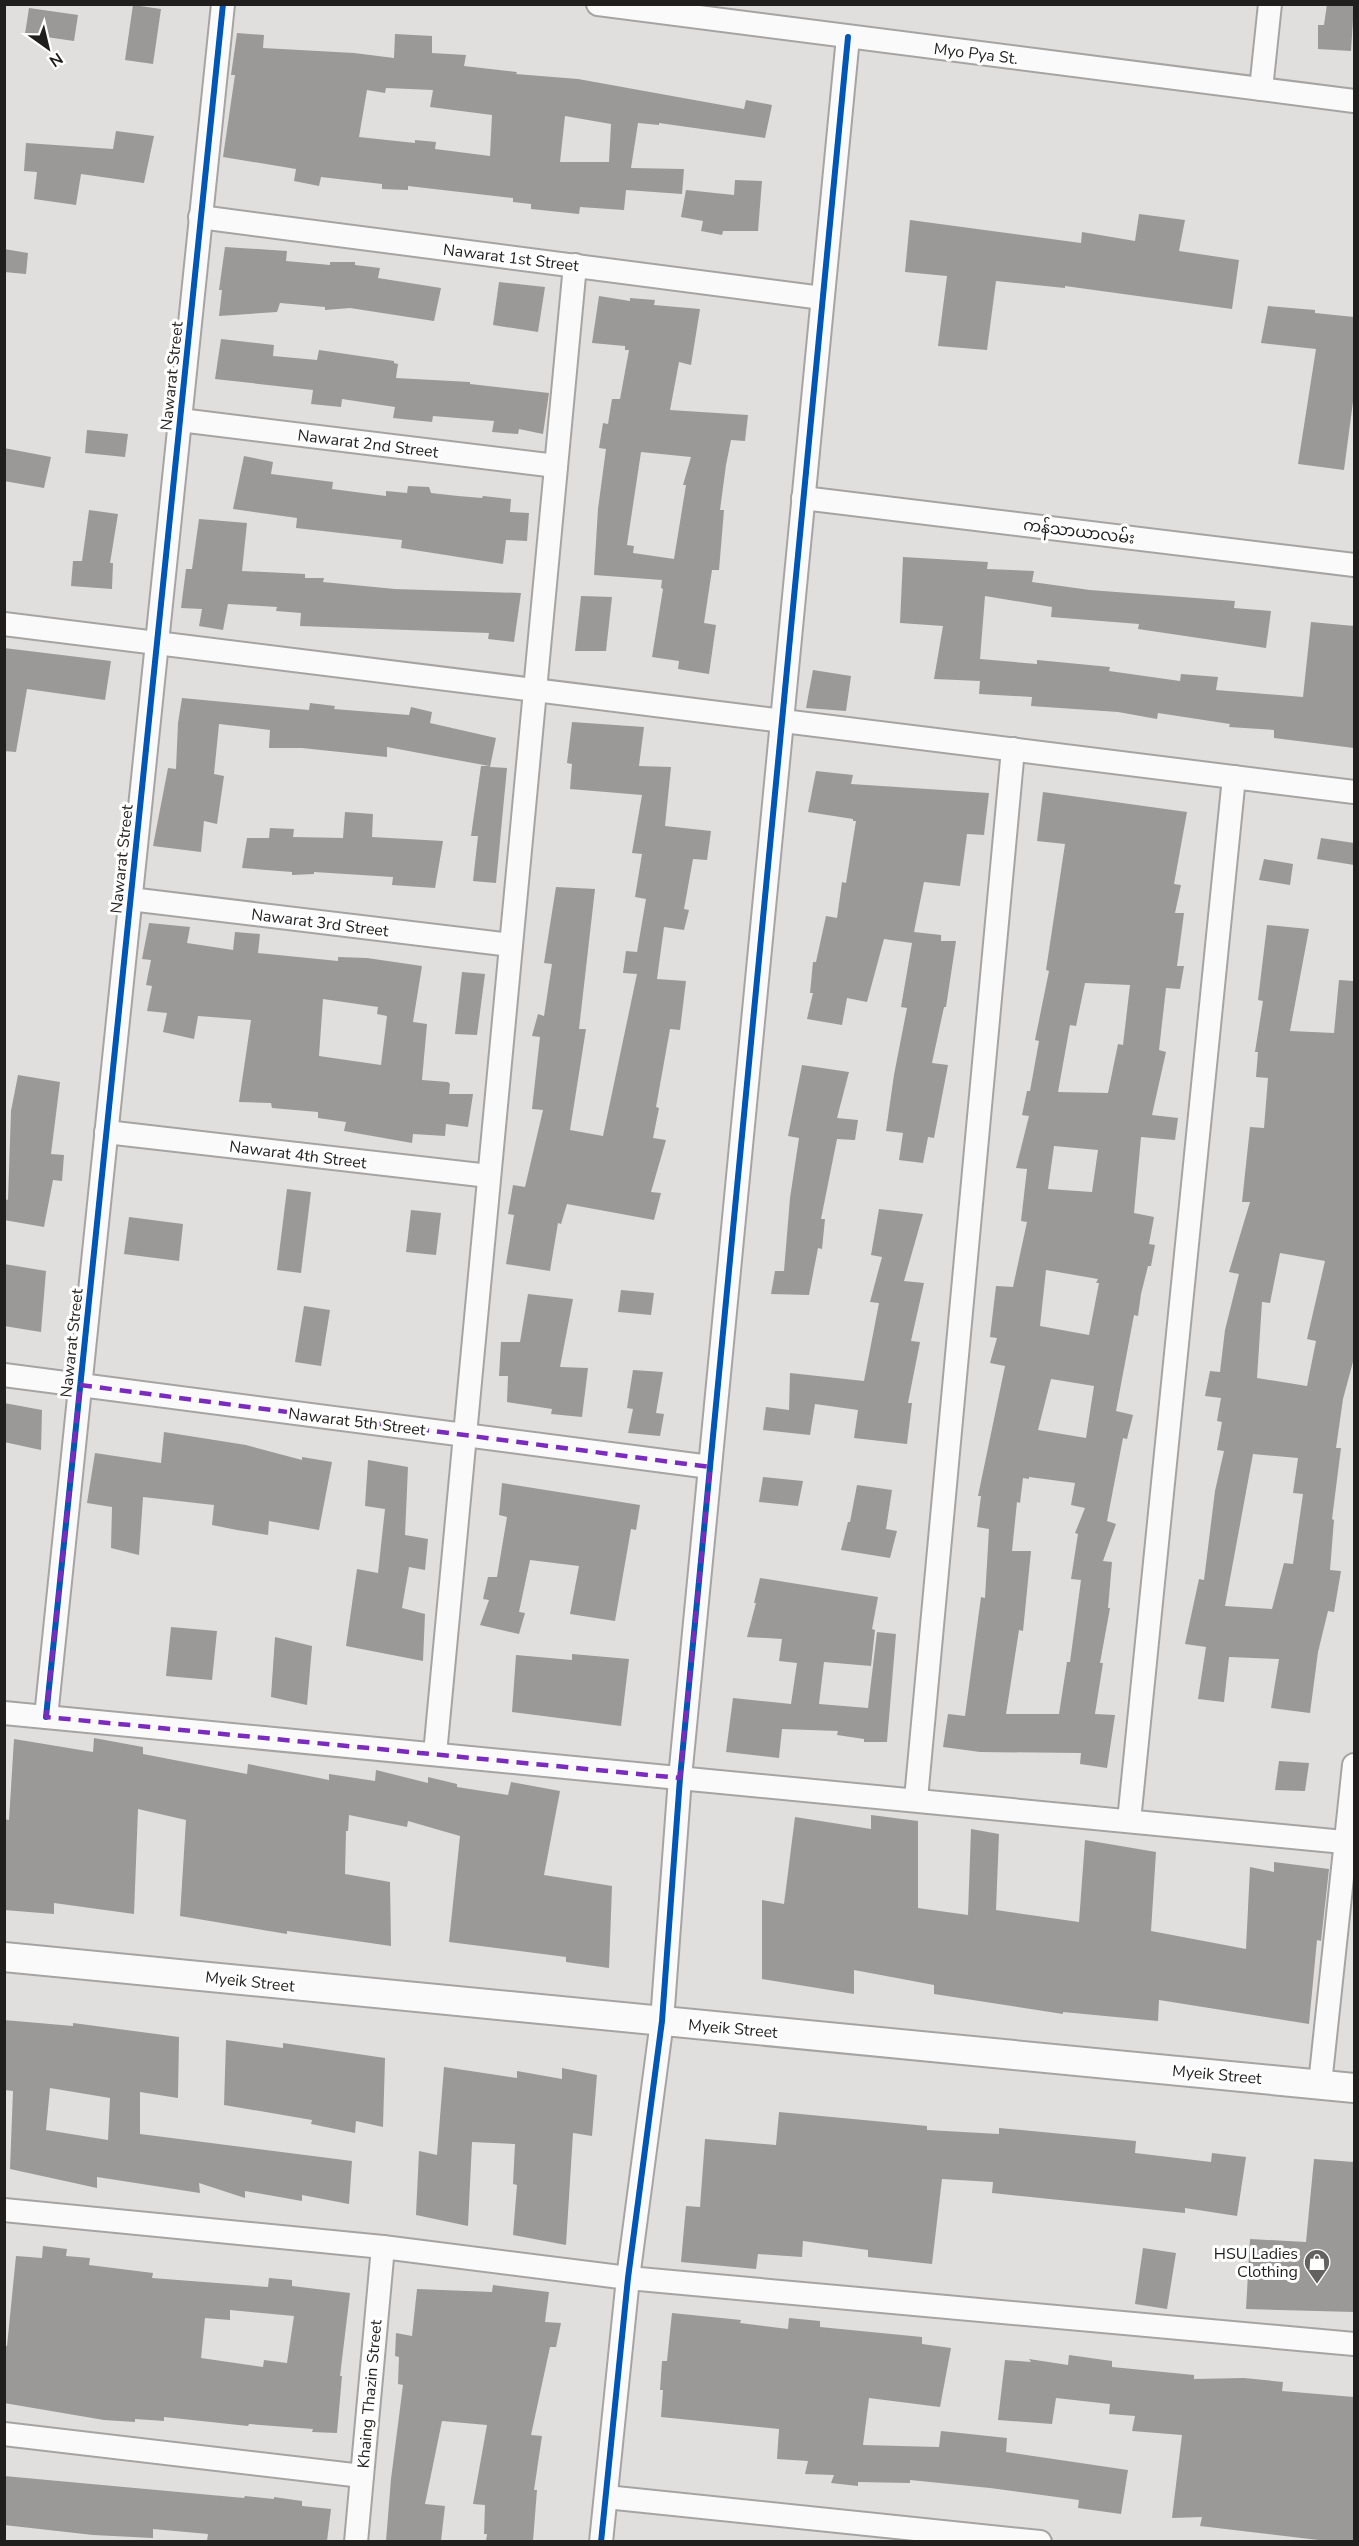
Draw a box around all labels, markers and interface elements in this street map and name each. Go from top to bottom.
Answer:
north arrow [18,18,78,78]
street label: Myo Pya St. [932,38,1019,70]
text: N [45,47,67,72]
street label: Nawarat 1st Street [442,239,580,277]
street label: Nawarat Street [155,320,189,432]
street label: Nawarat 2nd Street [296,424,440,464]
street label: ကန်သာယာလမ်း [1022,513,1136,552]
street label: Nawarat Street [105,803,139,915]
street label: Nawarat 3rd Street [250,904,390,942]
street label: Nawarat 4th Street [228,1136,368,1174]
street label: Nawarat Street [55,1287,89,1399]
street label: Nawarat 5th Street [287,1403,427,1441]
street label: Myeik Street [204,1966,296,1998]
street label: Myeik Street [687,2014,779,2044]
street label: Myeik Street [1171,2060,1263,2090]
place label: HSU Ladies Clothing [1214,2243,1298,2283]
shop icon: HSU Ladies Clothing [1302,2247,1332,2285]
street label: Khaing Thazin Street [353,2318,387,2469]

